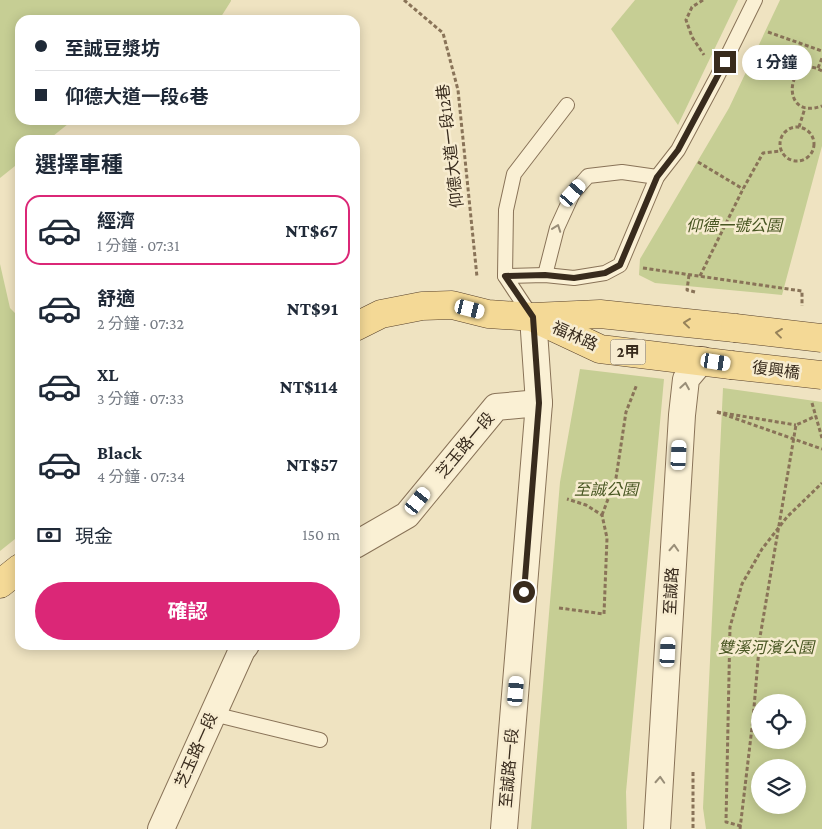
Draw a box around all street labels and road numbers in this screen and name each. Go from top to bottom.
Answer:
street label: 仰德大道一段12巷 [434,83,466,209]
street label: 福林路 [550,318,600,354]
road number: 2甲 [610,340,646,364]
street label: 復興橋 [751,359,801,381]
street label: 芝玉路一段 [433,409,497,481]
street label: 至誠路 [661,567,681,615]
street label: 芝玉路一段 [172,710,220,790]
street label: 至誠路一段 [497,727,521,809]

